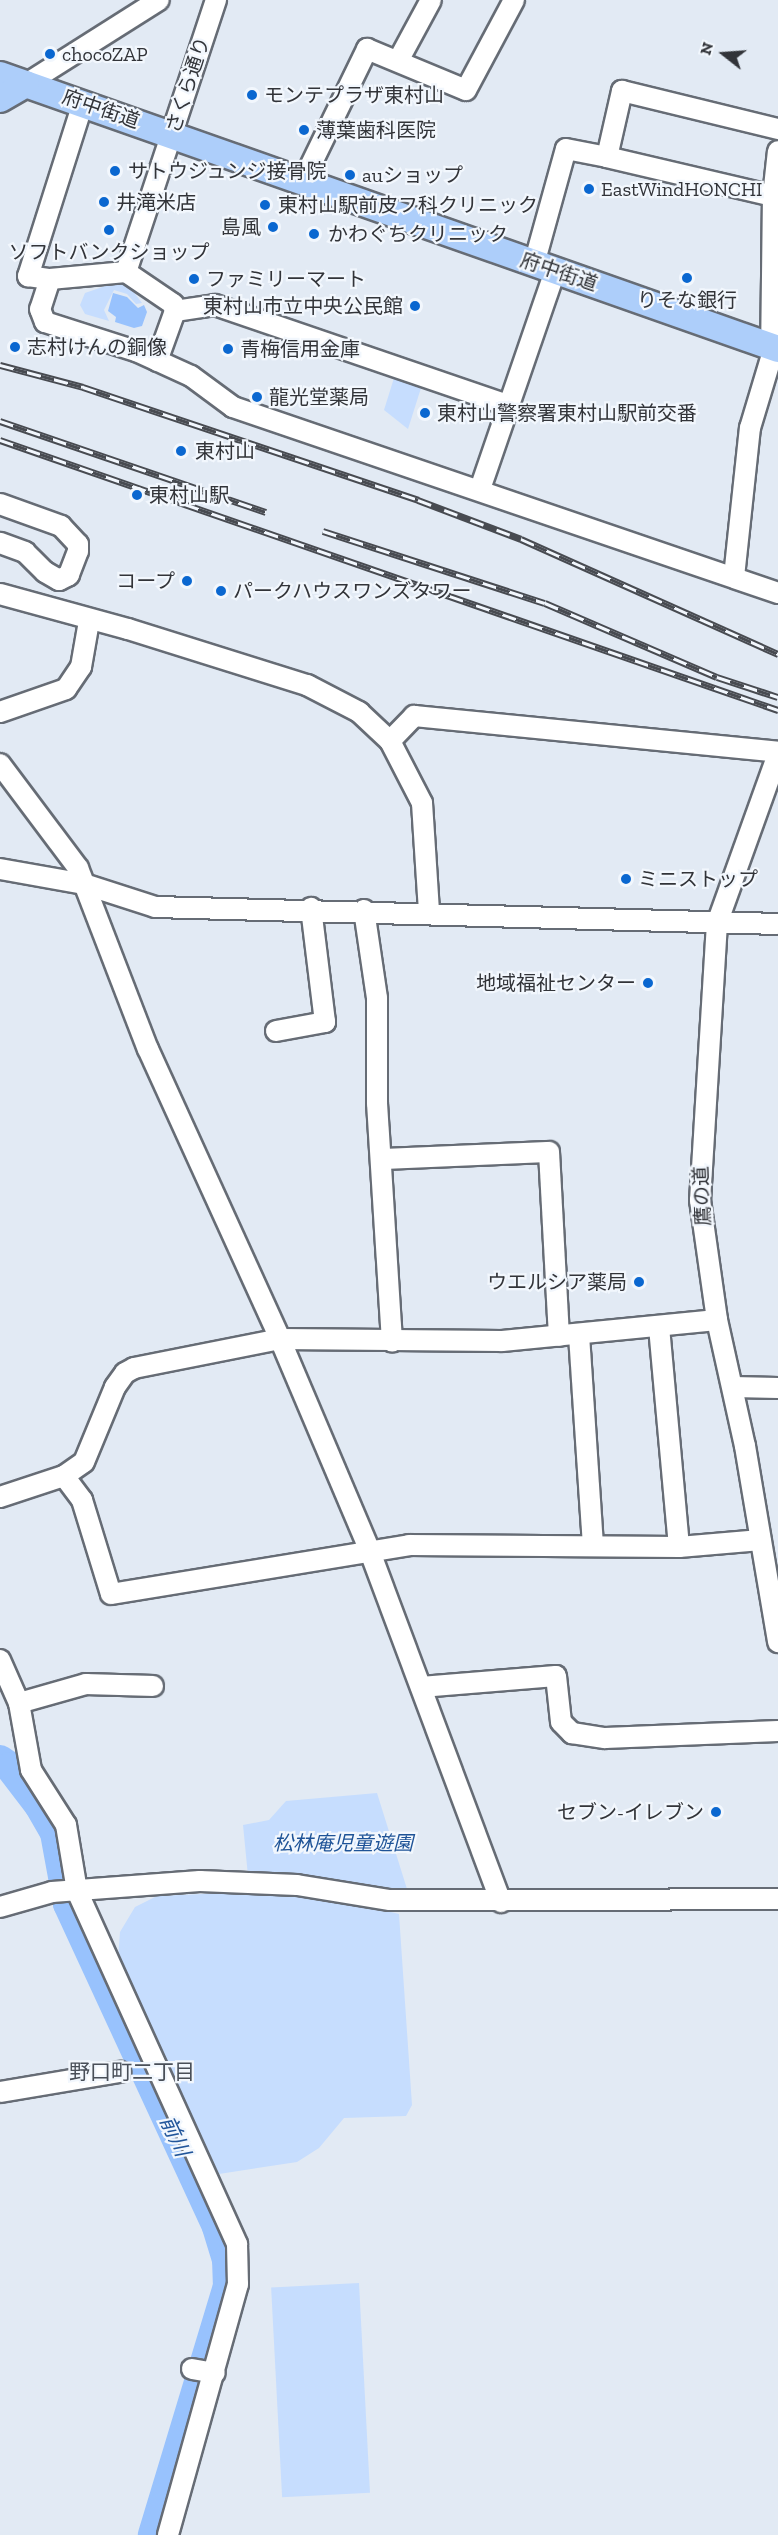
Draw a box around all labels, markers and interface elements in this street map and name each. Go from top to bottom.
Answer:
north arrow [694,24,754,84]
street label: さくら通り [161,34,215,136]
text: N [695,40,717,57]
place label: chocoZAP [62,42,148,66]
marker: chocoZAP [43,47,57,61]
place label: モンテプラザ東村山 [264,83,444,107]
street label: 府中街道 [59,85,143,133]
marker: モンテプラザ東村山 [245,88,259,102]
place label: 薄葉歯科医院 [316,118,436,142]
marker: 薄葉歯科医院 [297,123,311,137]
place label: サトウジュンジ接骨院 [128,159,328,183]
marker: サトウジュンジ接骨院 [106,162,124,180]
place label: auショップ [362,163,463,187]
marker: auショップ [343,168,357,182]
place label: EastWindHONCHI [601,177,762,201]
marker: EastWindHONCHI [582,182,596,196]
place label: 井滝米店 [116,190,196,214]
place label: 東村山駅前皮フ科クリニック [278,193,538,217]
marker: 井滝米店 [97,195,111,209]
marker: 東村山駅前皮フ科クリニック [256,196,274,214]
place label: 島風 [221,215,261,239]
marker: 島風 [266,220,280,234]
place label: かわぐちクリニック [328,222,508,246]
marker: ソフトバンクショップ [102,223,116,237]
marker: かわぐちクリニック [305,225,323,243]
place label: ソフトバンクショップ [9,240,209,264]
street label: 府中街道 [517,248,601,296]
place label: ファミリーマート [206,267,366,291]
marker: りそな銀行 [680,271,694,285]
marker: ファミリーマート [187,272,201,286]
place label: りそな銀行 [637,288,737,312]
place label: 東村山市立中央公民館 [203,294,403,318]
marker: 東村山市立中央公民館 [408,299,422,313]
place label: 志村けんの銅像 [27,335,167,359]
place label: 青梅信用金庫 [240,337,360,361]
marker: 志村けんの銅像 [8,340,22,354]
marker: 青梅信用金庫 [221,342,235,356]
place label: 龍光堂薬局 [269,385,369,409]
marker: 龍光堂薬局 [250,390,264,404]
place label: 東村山警察署東村山駅前交番 [437,401,697,425]
marker: 東村山警察署東村山駅前交番 [418,406,432,420]
place label: 東村山 [195,439,255,463]
marker: 東村山 [172,442,190,460]
place label: 東村山駅 [149,483,229,507]
marker: 東村山駅 [130,488,144,502]
place label: コープ [115,569,175,593]
marker: コープ [180,574,194,588]
place label: パークハウスワンズタワー [233,579,473,603]
marker: パークハウスワンズタワー [214,584,228,598]
place label: ミニストップ [638,867,758,891]
marker: ミニストップ [619,872,633,886]
place label: 地域福祉センター [476,971,636,995]
marker: 地域福祉センター [641,976,655,990]
street label: 鷹の道 [689,1166,715,1226]
place label: ウエルシア薬局 [487,1270,627,1294]
marker: ウエルシア薬局 [632,1275,646,1289]
place label: セブン-イレブン [557,1800,704,1824]
marker: セブン-イレブン [709,1805,723,1819]
park label: 松林庵児童遊園 [273,1831,413,1855]
district label: 野口町二丁目 [69,2059,195,2085]
water label: 前川 [155,2112,195,2160]

